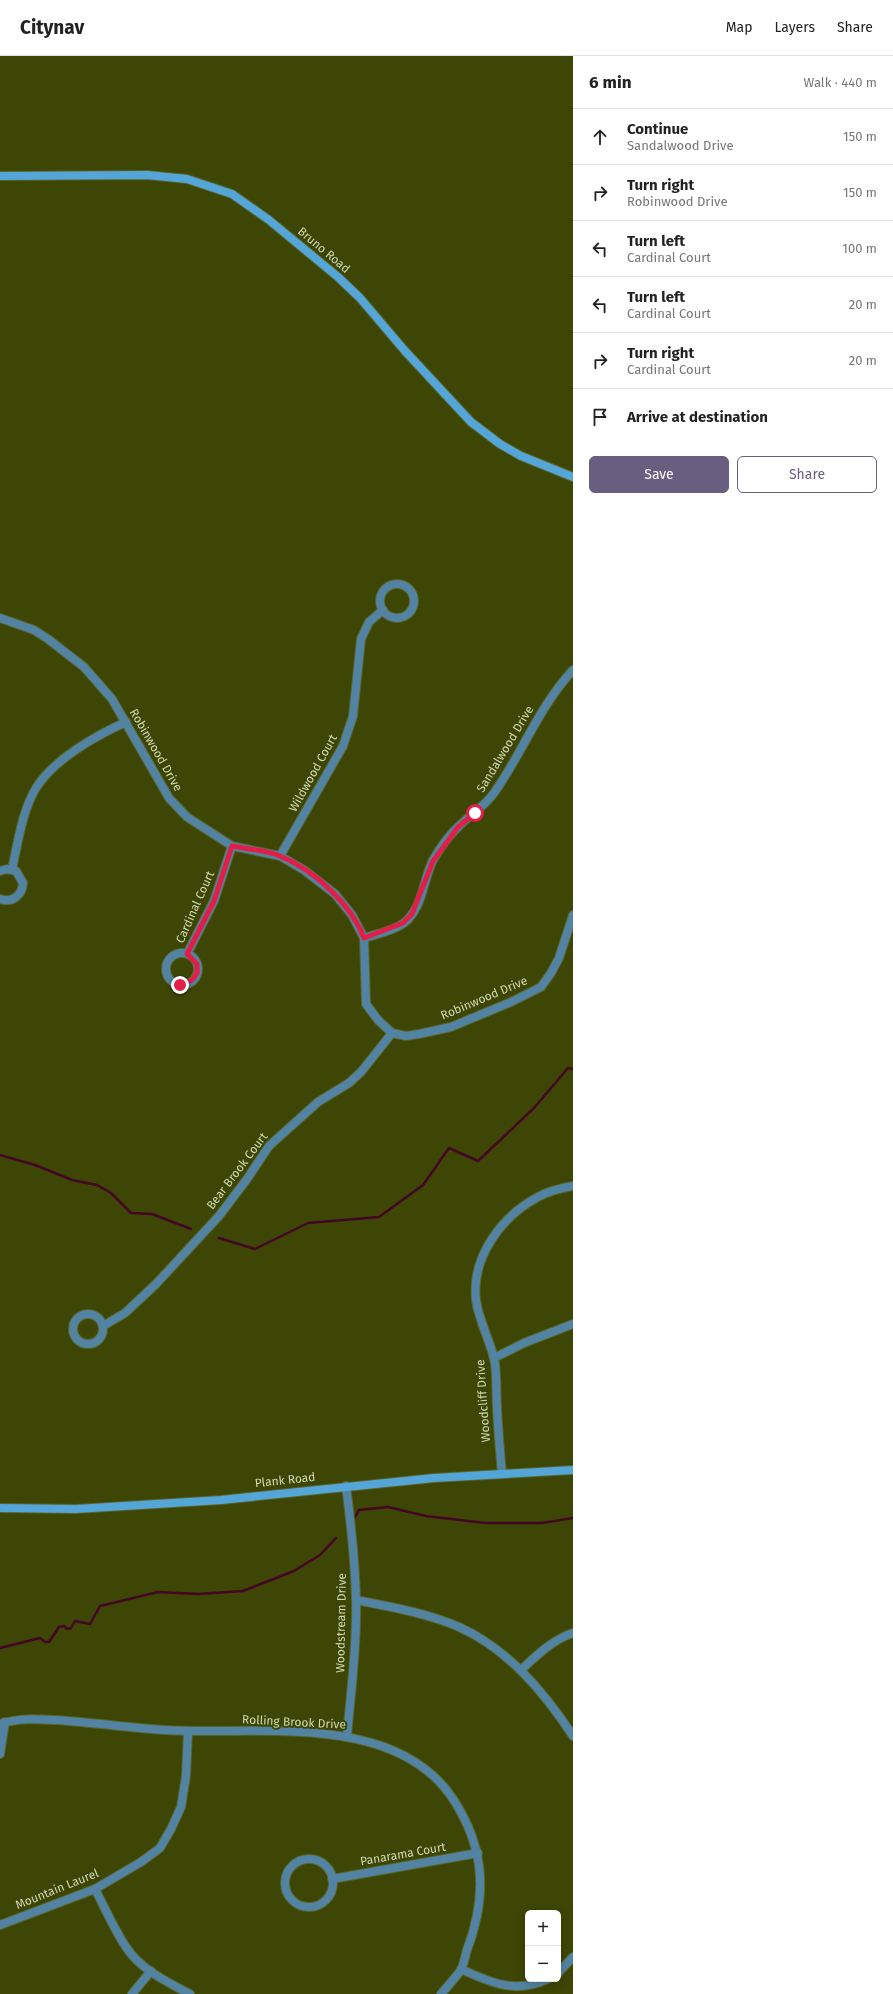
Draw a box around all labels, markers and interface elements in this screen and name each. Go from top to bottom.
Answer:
text: Citynav [20,16,84,39]
text: Map [726,19,752,36]
text: Layers [774,19,815,36]
text: Share [837,19,873,36]
text: 6 min [589,72,632,93]
text: Walk · 440 m [804,75,877,90]
text: Continue [627,120,688,138]
icon: ahead [589,126,611,148]
text: 150 m [843,129,877,144]
text: Sandalwood Drive [627,138,734,153]
text: Turn right [627,176,694,194]
icon: right [589,182,611,204]
text: 150 m [843,185,877,200]
text: Robinwood Drive [627,194,727,209]
street label: Bruno Road [295,224,353,276]
text: Turn left [627,232,685,250]
icon: left [589,238,611,260]
text: 100 m [842,241,877,256]
text: Cardinal Court [627,250,711,265]
text: Turn left [627,288,685,306]
icon: left [589,294,611,316]
text: 20 m [849,297,877,312]
text: Cardinal Court [627,306,711,321]
text: Turn right [627,344,694,362]
icon: right [589,350,611,372]
text: 20 m [849,353,877,368]
text: Cardinal Court [627,362,711,377]
icon: arrive [589,406,611,428]
text: Arrive at destination [627,408,768,426]
button: Save [589,456,729,493]
button: Share [737,456,877,493]
street label: Sandalwood Drive [474,703,536,795]
street label: Robinwood Drive [127,706,185,794]
street label: Wildwood Court [286,731,340,814]
route start [466,804,484,822]
street label: Cardinal Court [173,868,217,945]
street label: Robinwood Drive [439,973,529,1023]
route end [171,976,189,994]
street label: Bear Brook Court [204,1129,271,1212]
street label: Woodcliff Drive [473,1359,493,1443]
street label: Plank Road [254,1470,316,1490]
street label: Woodstream Drive [333,1573,349,1673]
street label: Rolling Brook Drive [242,1712,346,1732]
street label: Panarama Court [359,1839,447,1868]
street label: Mountain Laurel [13,1866,101,1912]
map controls [525,1910,561,1982]
button: + [525,1910,561,1946]
button: − [525,1946,561,1982]

